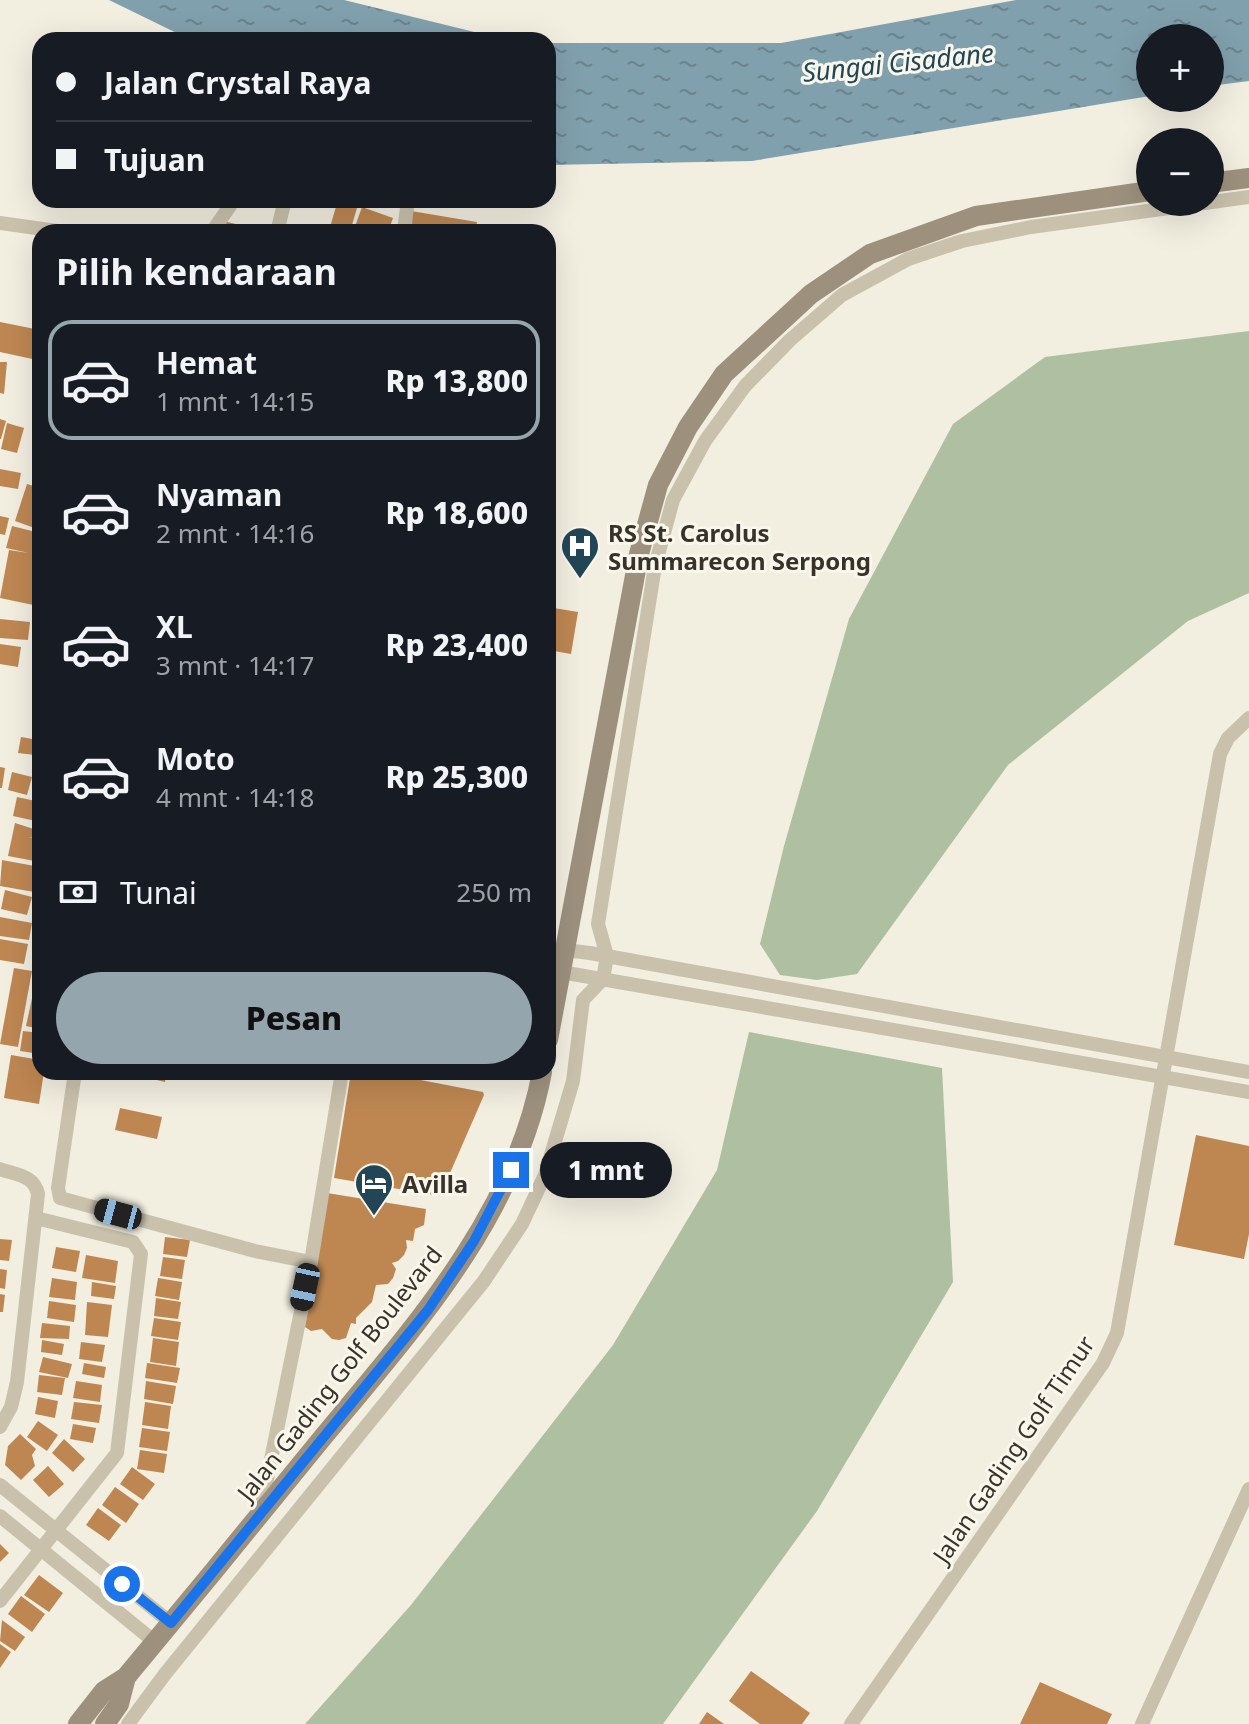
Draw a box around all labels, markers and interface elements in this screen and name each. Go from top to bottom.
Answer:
map controls [1136,24,1224,216]
button: + [1136,24,1224,112]
water label: Sungai Cisadane [800,34,996,90]
text: Jalan Crystal Raya [104,62,371,103]
button: − [1136,128,1224,216]
text: Tujuan [104,139,205,180]
text: Pilih kendaraan [56,247,337,296]
text: Hemat [156,342,257,383]
icon: car [60,344,132,416]
text: Rp 13,800 [386,360,528,401]
text: 1 mnt · 14:15 [156,383,314,419]
text: Nyaman [156,474,282,515]
icon: car [60,476,132,548]
text: Rp 18,600 [386,492,528,533]
text: 2 mnt · 14:16 [156,515,314,551]
place label: RS St. Carolus Summarecon Serpong [608,516,871,577]
hospital icon: RS St. Carolus Summarecon Serpong [559,525,601,580]
text: XL [156,606,193,647]
icon: car [60,608,132,680]
text: Rp 23,400 [386,624,528,665]
text: 3 mnt · 14:17 [156,647,314,683]
text: Moto [156,738,235,779]
icon: car [60,740,132,812]
text: Rp 25,300 [386,756,528,797]
text: 4 mnt · 14:18 [156,779,314,815]
icon: cash [56,870,100,914]
text: Tunai [120,872,197,913]
text: 250 m [456,874,532,910]
button: Pesan [56,972,532,1064]
callout: 1 mnt [539,1142,671,1198]
route end [493,1152,529,1188]
text: 1 mnt [568,1152,644,1188]
hotel icon: Avilla [353,1162,395,1217]
place label: Avilla [402,1167,468,1200]
car [92,1196,144,1232]
street label: Jalan Gading Golf Boulevard [228,1239,449,1509]
car [288,1261,322,1313]
street label: Jalan Gading Golf Timur [923,1329,1102,1571]
route start [104,1566,140,1602]

